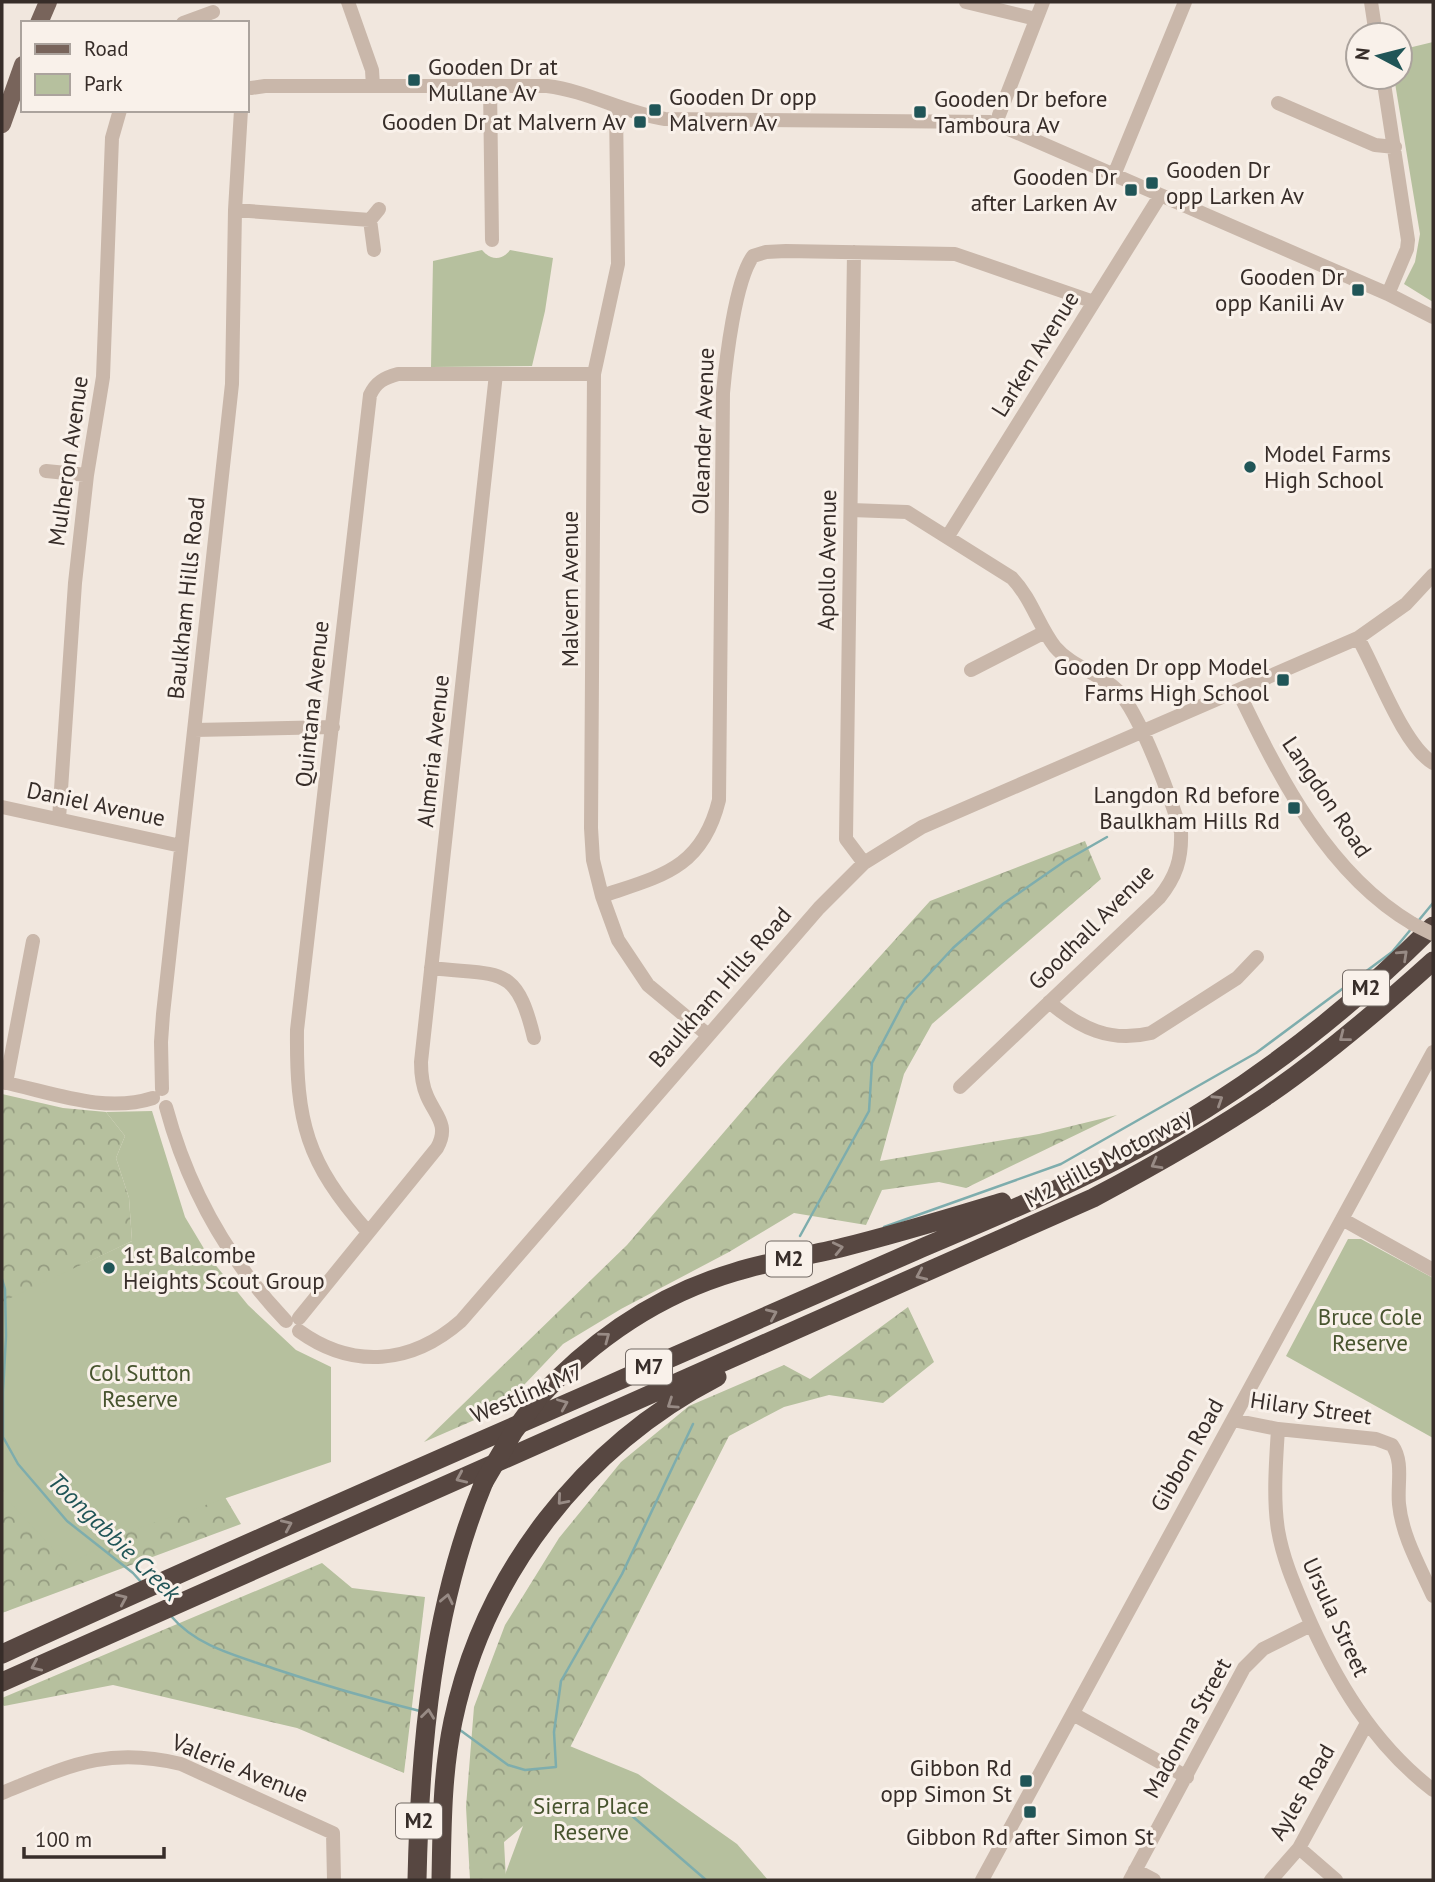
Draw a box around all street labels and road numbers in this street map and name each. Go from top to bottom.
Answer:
street label: Larken Avenue [984,285,1085,422]
street label: Oleander Avenue [685,347,720,515]
street label: Mulheron Avenue [41,374,94,548]
street label: Apollo Avenue [811,489,842,631]
street label: Baulkham Hills Road [160,495,211,701]
street label: Malvern Avenue [555,511,584,667]
street label: Quintana Avenue [288,619,335,789]
street label: Almeria Avenue [410,673,455,829]
street label: Langdon Road [1276,731,1379,863]
street label: Daniel Avenue [24,775,168,832]
street label: Goodhall Avenue [1022,858,1160,996]
street label: Baulkham Hills Road [642,900,797,1073]
road number: M2 [1343,970,1389,1006]
street label: M2 Hills Motorway [1019,1101,1196,1214]
road number: M2 [766,1242,812,1276]
road number: M7 [626,1350,672,1384]
street label: Westlink M7 [466,1356,588,1429]
street label: Hilary Street [1248,1385,1374,1430]
street label: Gibbon Road [1144,1393,1230,1516]
street label: Ursula Street [1296,1553,1377,1681]
street label: Madonna Street [1136,1652,1237,1803]
street label: Valerie Avenue [167,1727,313,1808]
street label: Ayles Road [1262,1738,1341,1845]
road number: M2 [396,1804,442,1839]

